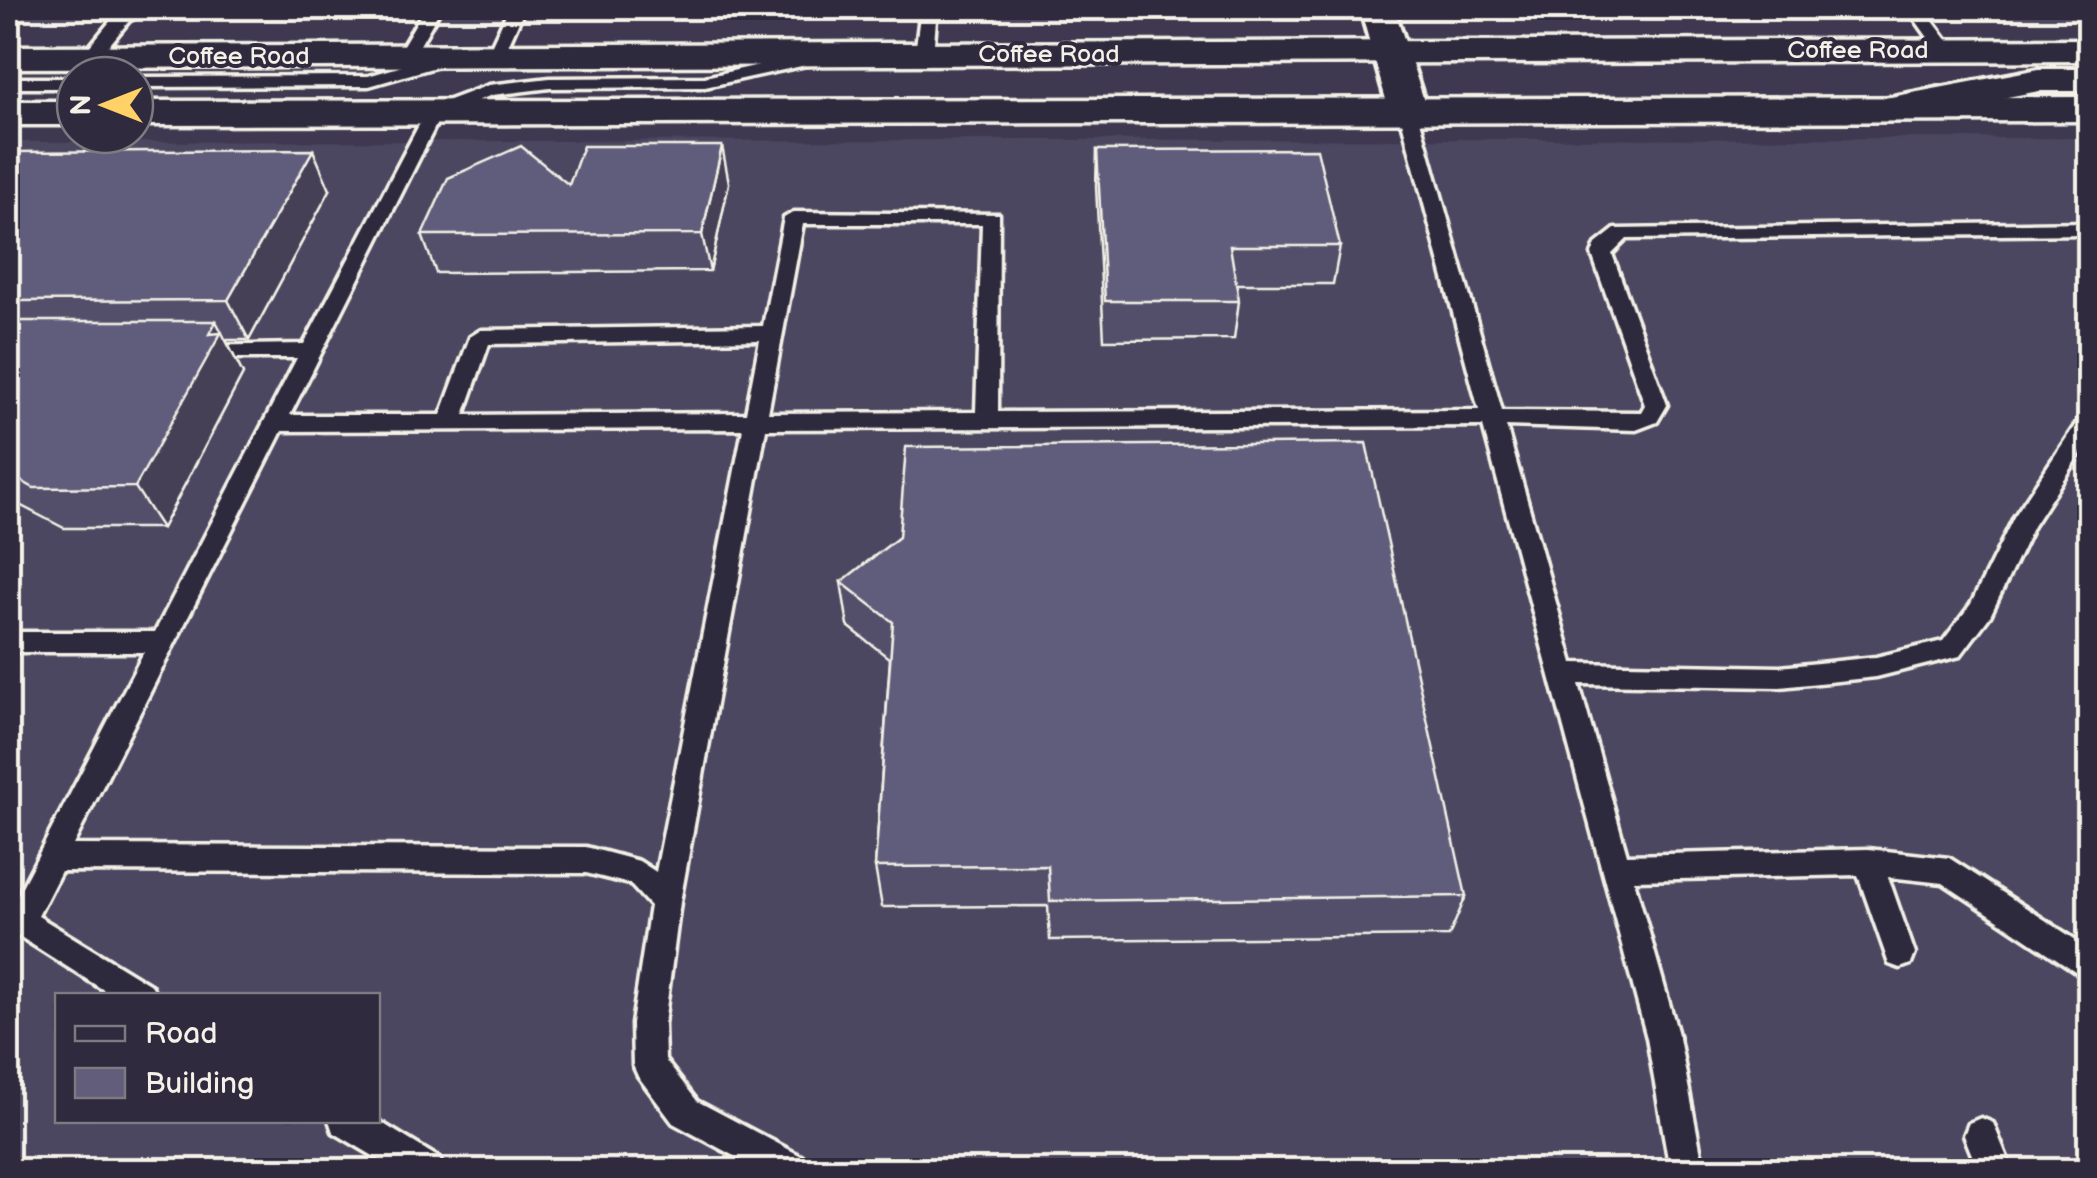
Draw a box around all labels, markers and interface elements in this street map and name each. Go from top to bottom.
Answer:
street label: Coffee Road [1787,35,1929,66]
street label: Coffee Road [978,39,1120,70]
street label: Coffee Road [168,41,310,72]
north arrow [55,55,155,155]
text: N [65,94,98,116]
legend [55,993,380,1123]
text: Road [145,1016,218,1052]
text: Building [145,1066,254,1102]

